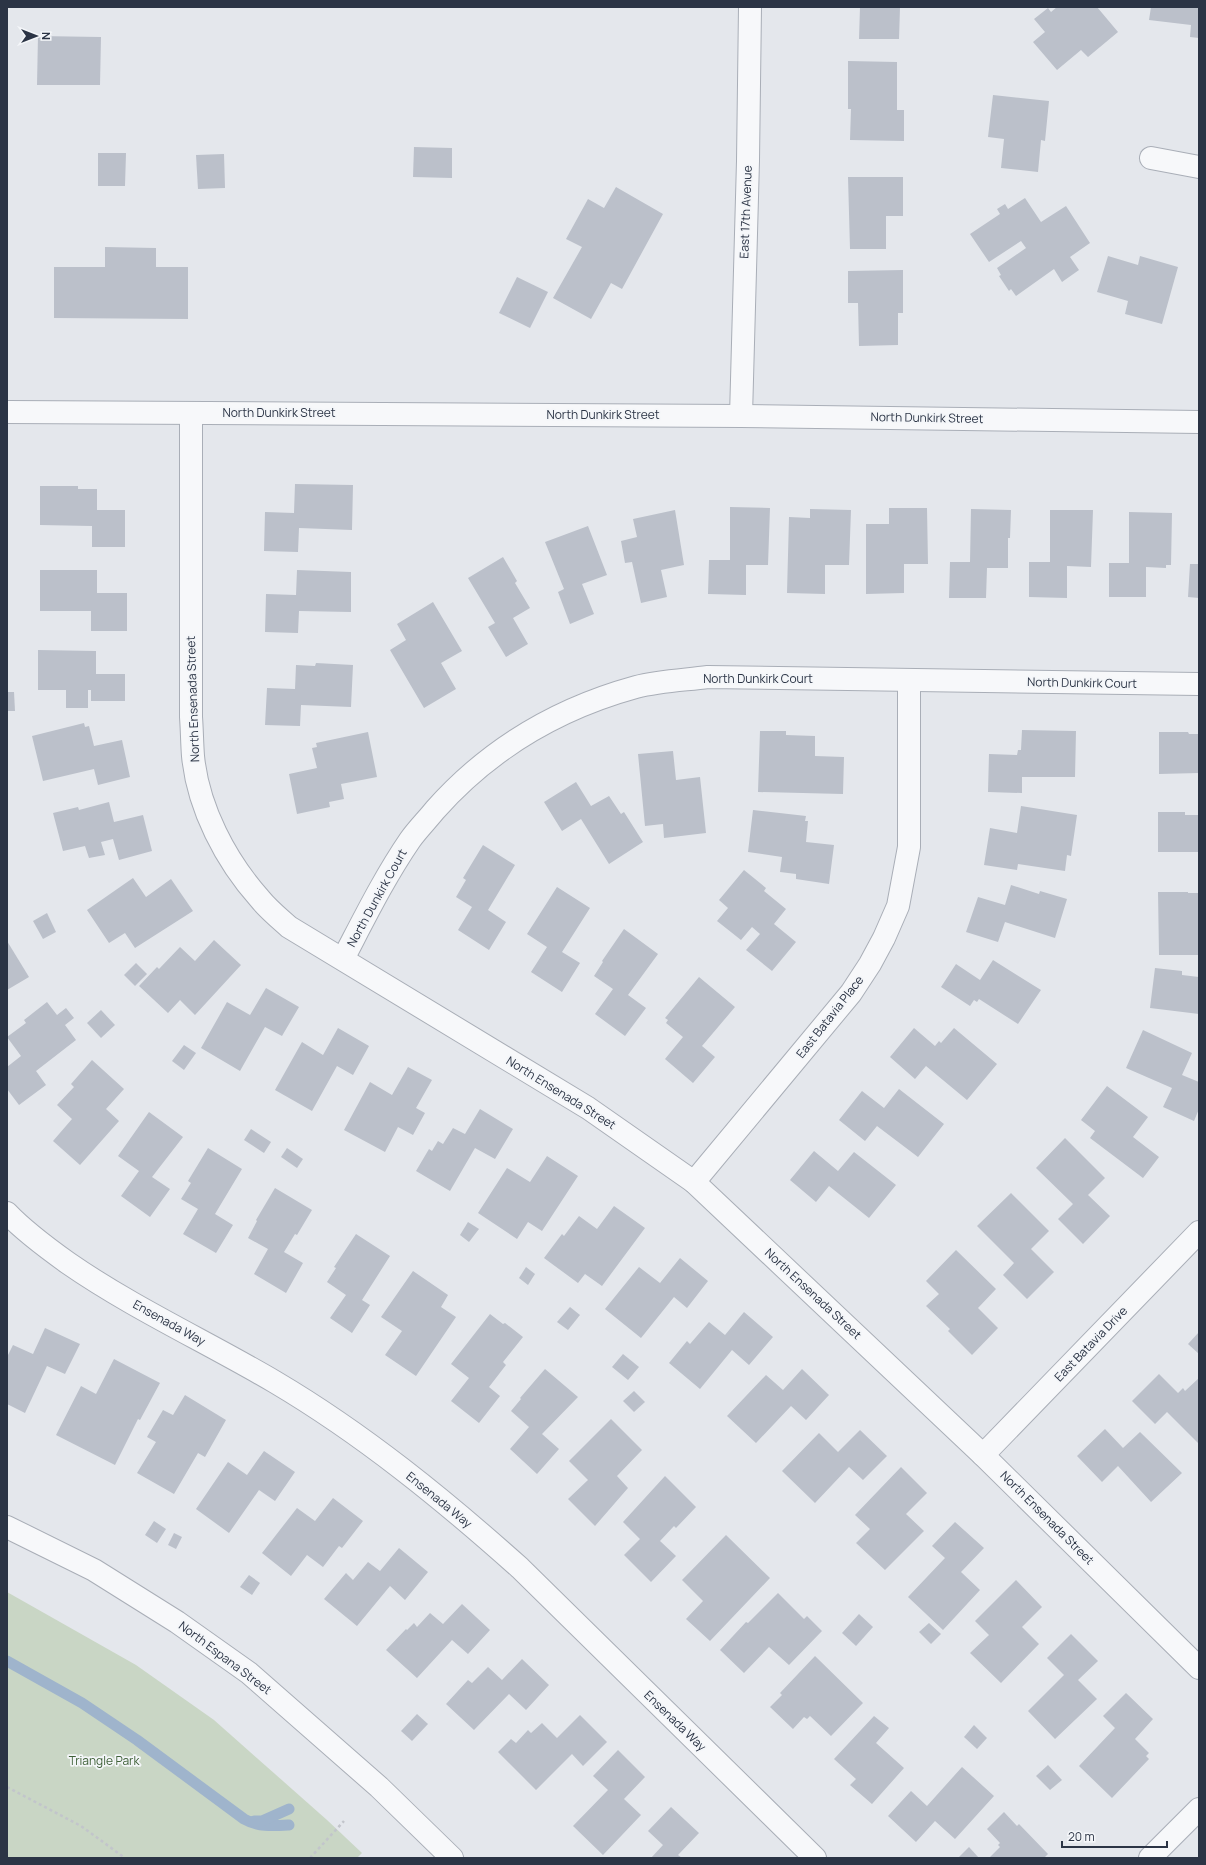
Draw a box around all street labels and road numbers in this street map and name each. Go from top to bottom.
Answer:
street label: East 17th Avenue [735,165,756,259]
street label: North Dunkirk Street [223,404,336,421]
street label: North Dunkirk Street [547,406,660,423]
street label: North Dunkirk Street [870,408,984,427]
street label: North Ensenada Street [182,635,203,762]
street label: North Dunkirk Court [703,670,813,687]
street label: North Dunkirk Court [1027,673,1137,692]
street label: North Dunkirk Court [343,846,411,950]
street label: East Batavia Place [792,972,867,1061]
street label: North Ensenada Street [503,1052,619,1133]
street label: North Ensenada Street [761,1244,865,1343]
street label: Ensenada Way [130,1296,209,1350]
street label: East Batavia Drive [1050,1302,1131,1385]
street label: North Ensenada Street [997,1467,1098,1568]
street label: Ensenada Way [403,1468,476,1532]
street label: North Espana Street [175,1617,275,1698]
street label: Ensenada Way [641,1687,711,1755]

